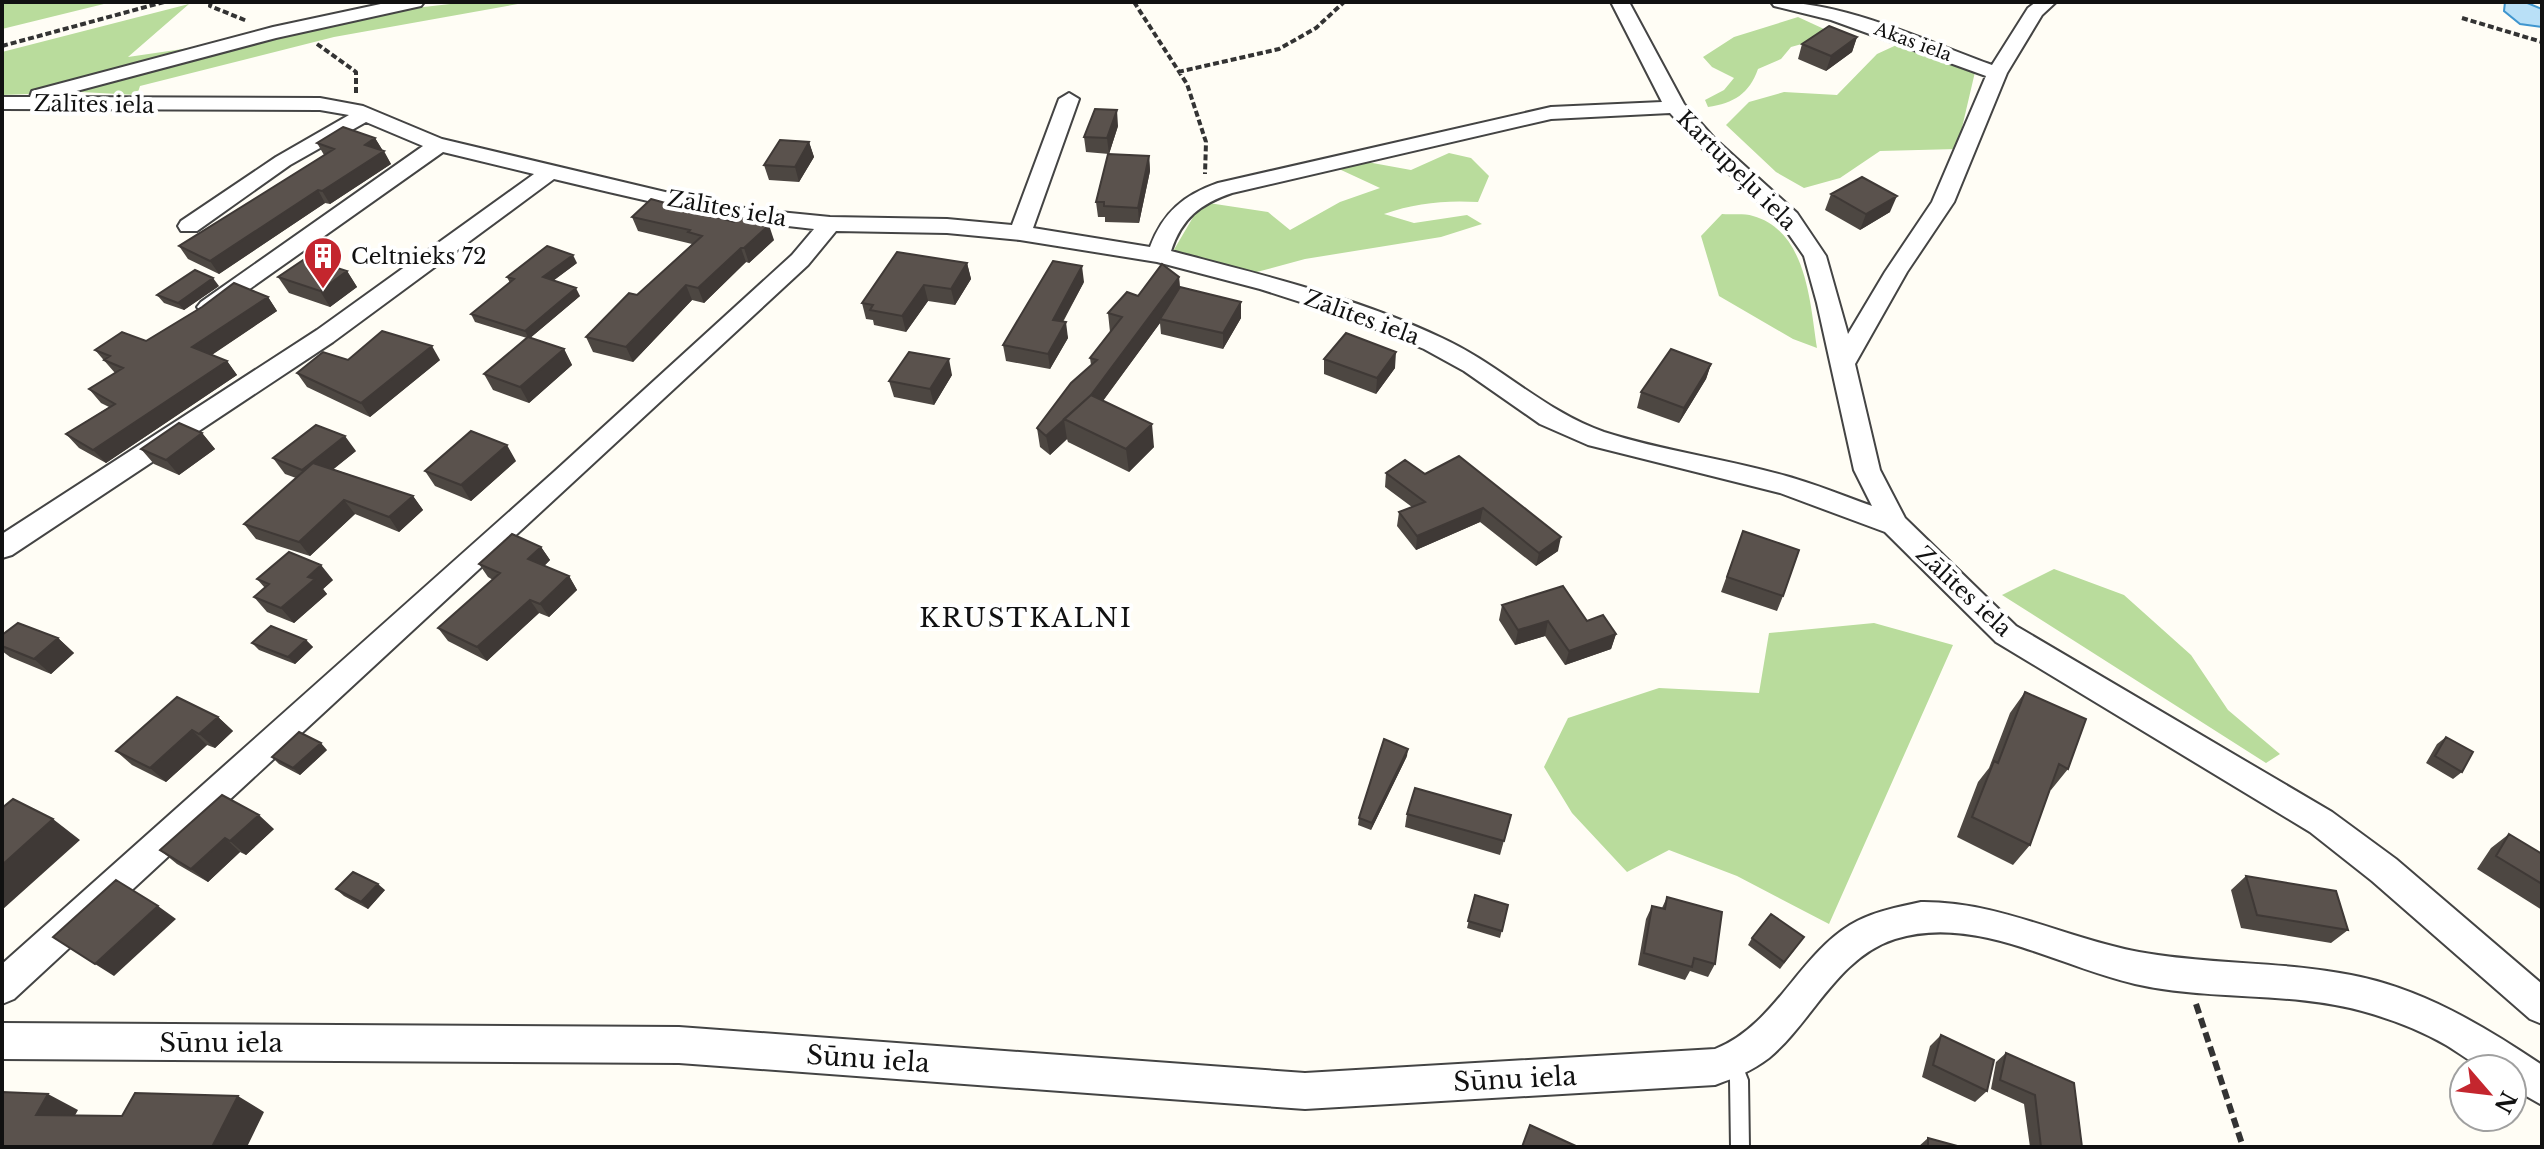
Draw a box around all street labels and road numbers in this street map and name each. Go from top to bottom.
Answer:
street label: Akas iela [1870,18,1955,66]
street label: Zālītes iela [34,90,155,119]
street label: Kartupeļu iela [1671,105,1803,236]
street label: Zālītes iela [665,185,789,232]
street label: Zālītes iela [1301,284,1424,351]
street label: Zālītes iela [1910,540,2018,643]
street label: Sūnu iela [159,1027,283,1059]
street label: Sūnu iela [805,1039,931,1079]
street label: Sūnu iela [1452,1060,1578,1098]

